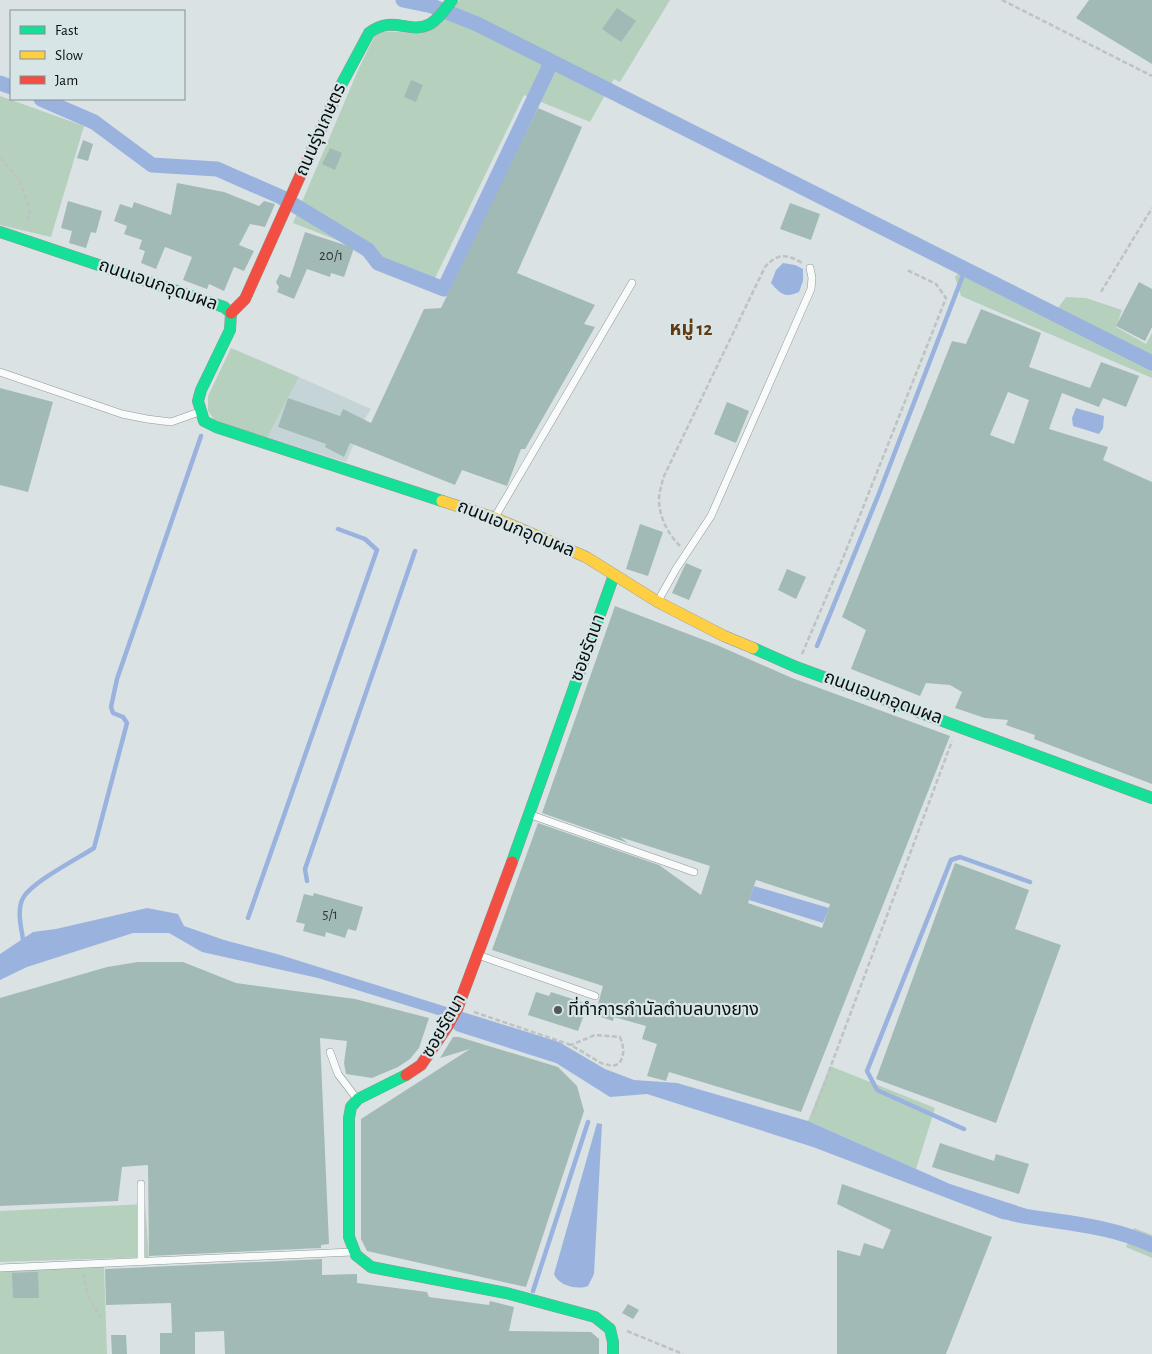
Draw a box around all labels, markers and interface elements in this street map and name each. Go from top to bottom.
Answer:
legend [10,10,185,100]
text: Fast [55,23,79,38]
text: Slow [55,48,83,63]
text: Jam [55,73,78,88]
street label: ถนนรุ่งเกษตร [292,80,350,179]
house number: 20/1 [319,248,343,263]
street label: ถนนเอนกอุดมผล [96,256,220,315]
district label: หมู่ 12 [670,318,712,340]
street label: ถนนเอนกอุดมผล [454,497,577,562]
street label: ซอยรัตนา [567,612,608,684]
street label: ถนนเอนกอุดมผล [821,668,945,729]
house number: 5/1 [322,907,338,922]
street label: ซอยรัตนา [418,991,469,1061]
place label: ที่ทำการกำนัลตำบลบางยาง [568,996,759,1019]
marker: ที่ทำการกำนัลตำบลบางยาง [552,1004,564,1016]

